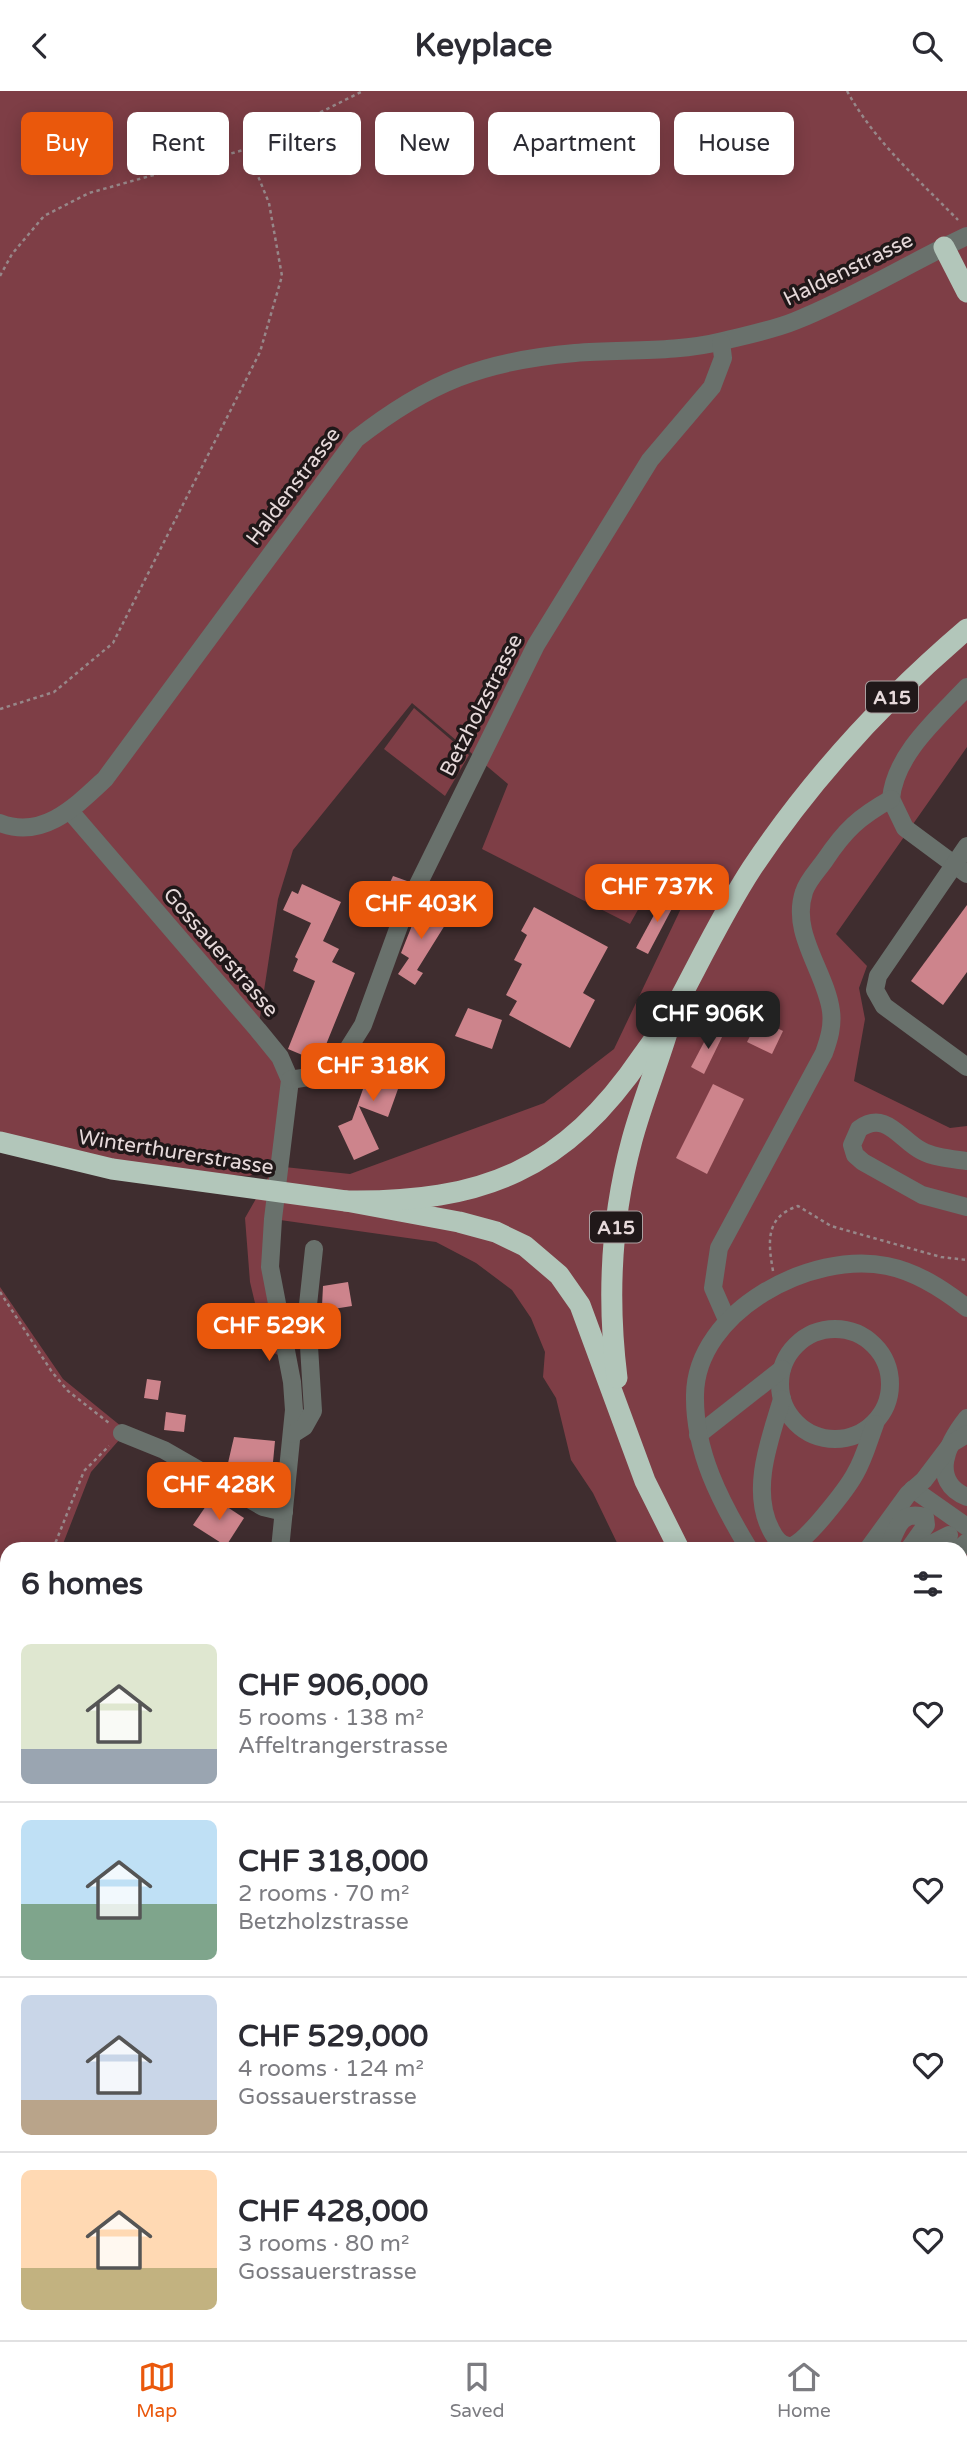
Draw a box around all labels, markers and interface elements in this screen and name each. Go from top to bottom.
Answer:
icon: back [21,27,59,65]
text: Keyplace [415,27,552,65]
icon: search [908,27,946,65]
chip: Buy [21,112,113,175]
chip: Rent [127,112,229,175]
chip: Filters [243,112,361,175]
chip: New [375,112,474,175]
chip: Apartment [488,112,660,175]
chip: House [674,112,794,175]
street label: Haldenstrasse [779,227,917,312]
street label: Haldenstrasse [241,423,346,550]
street label: Betzholzstrasse [435,630,528,780]
road number: A15 [866,681,918,713]
pin: CHF 737K [585,865,729,924]
text: CHF 737K [601,873,713,901]
pin: CHF 403K [349,881,493,941]
street label: Gossauerstrasse [158,883,284,1022]
text: CHF 403K [365,890,477,918]
pin: CHF 906K [636,991,780,1051]
text: CHF 906K [652,1000,764,1028]
pin: CHF 318K [301,1044,445,1103]
text: CHF 318K [317,1052,429,1080]
street label: Winterthurerstrasse [76,1125,276,1180]
road number: A15 [590,1211,642,1243]
pin: CHF 529K [197,1303,341,1363]
text: CHF 529K [213,1312,325,1340]
pin: CHF 428K [147,1463,291,1522]
text: CHF 428K [163,1471,275,1499]
icon: filters [909,1565,947,1603]
text: 6 homes [21,1566,143,1603]
text: CHF 906,000 [238,1667,428,1704]
icon: home [77,1672,161,1756]
icon: heart [909,1695,947,1733]
text: 5 rooms · 138 m² [238,1704,424,1732]
text: Affeltrangerstrasse [238,1732,448,1760]
text: CHF 318,000 [238,1843,428,1880]
icon: home [77,1848,161,1932]
icon: heart [909,1871,947,1909]
text: 2 rooms · 70 m² [238,1880,409,1908]
text: Betzholzstrasse [238,1908,409,1936]
text: CHF 529,000 [238,2018,428,2055]
icon: home [77,2023,161,2107]
icon: heart [909,2046,947,2084]
text: 4 rooms · 124 m² [238,2055,424,2083]
text: Gossauerstrasse [238,2083,417,2111]
text: CHF 428,000 [238,2193,428,2230]
icon: home [77,2198,161,2282]
icon: heart [909,2221,947,2259]
text: 3 rooms · 80 m² [238,2230,409,2258]
text: Gossauerstrasse [238,2258,417,2286]
tab: Map [136,2358,177,2422]
tab: Saved [450,2358,505,2422]
tab: Home [777,2358,831,2422]

